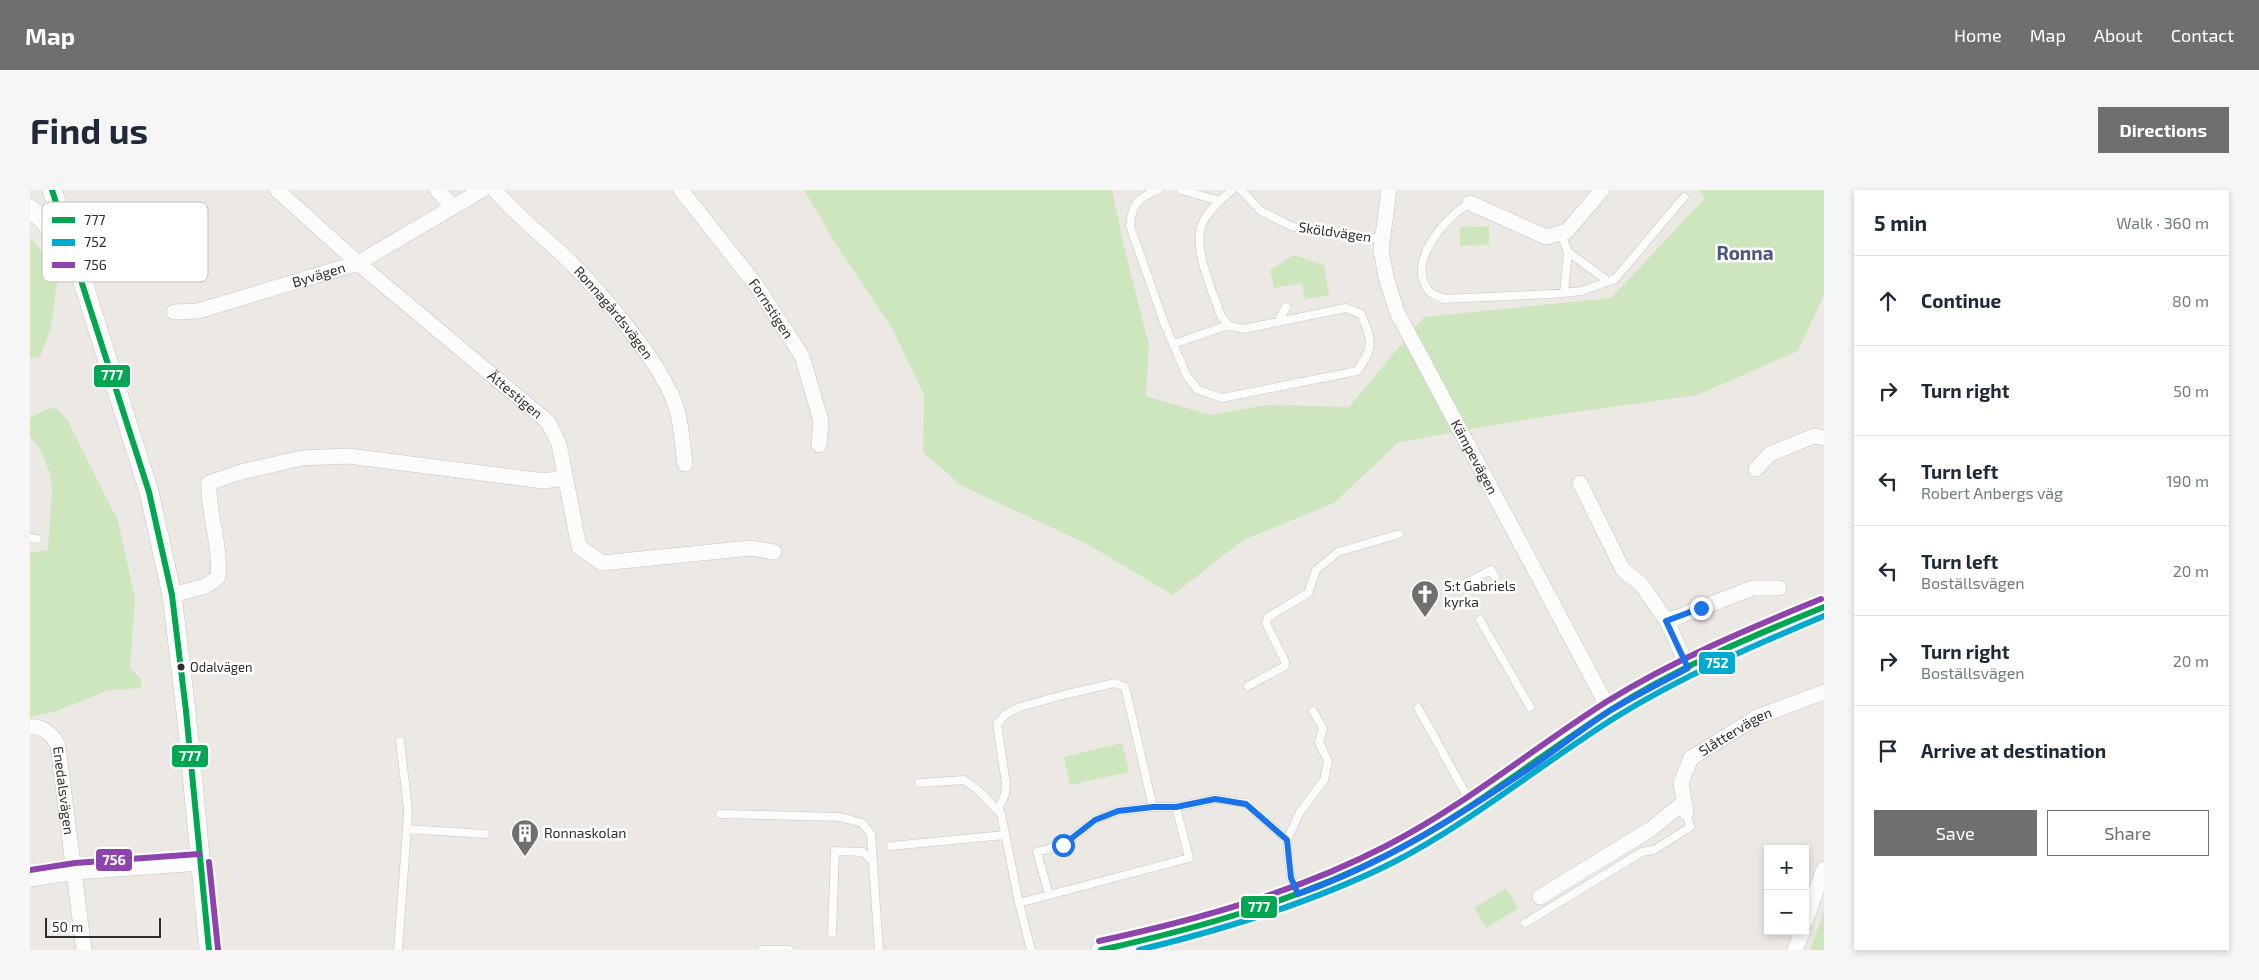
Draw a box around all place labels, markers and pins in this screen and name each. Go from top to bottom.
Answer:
place label: S:t Gabriels kyrka [1444,577,1516,610]
church icon: S:t Gabriels kyrka [1410,579,1440,618]
place label: Odalvägen [190,659,253,675]
marker: Odalvägen [176,662,186,672]
building icon: Ronnaskolan [510,818,540,857]
place label: Ronnaskolan [544,824,626,841]

